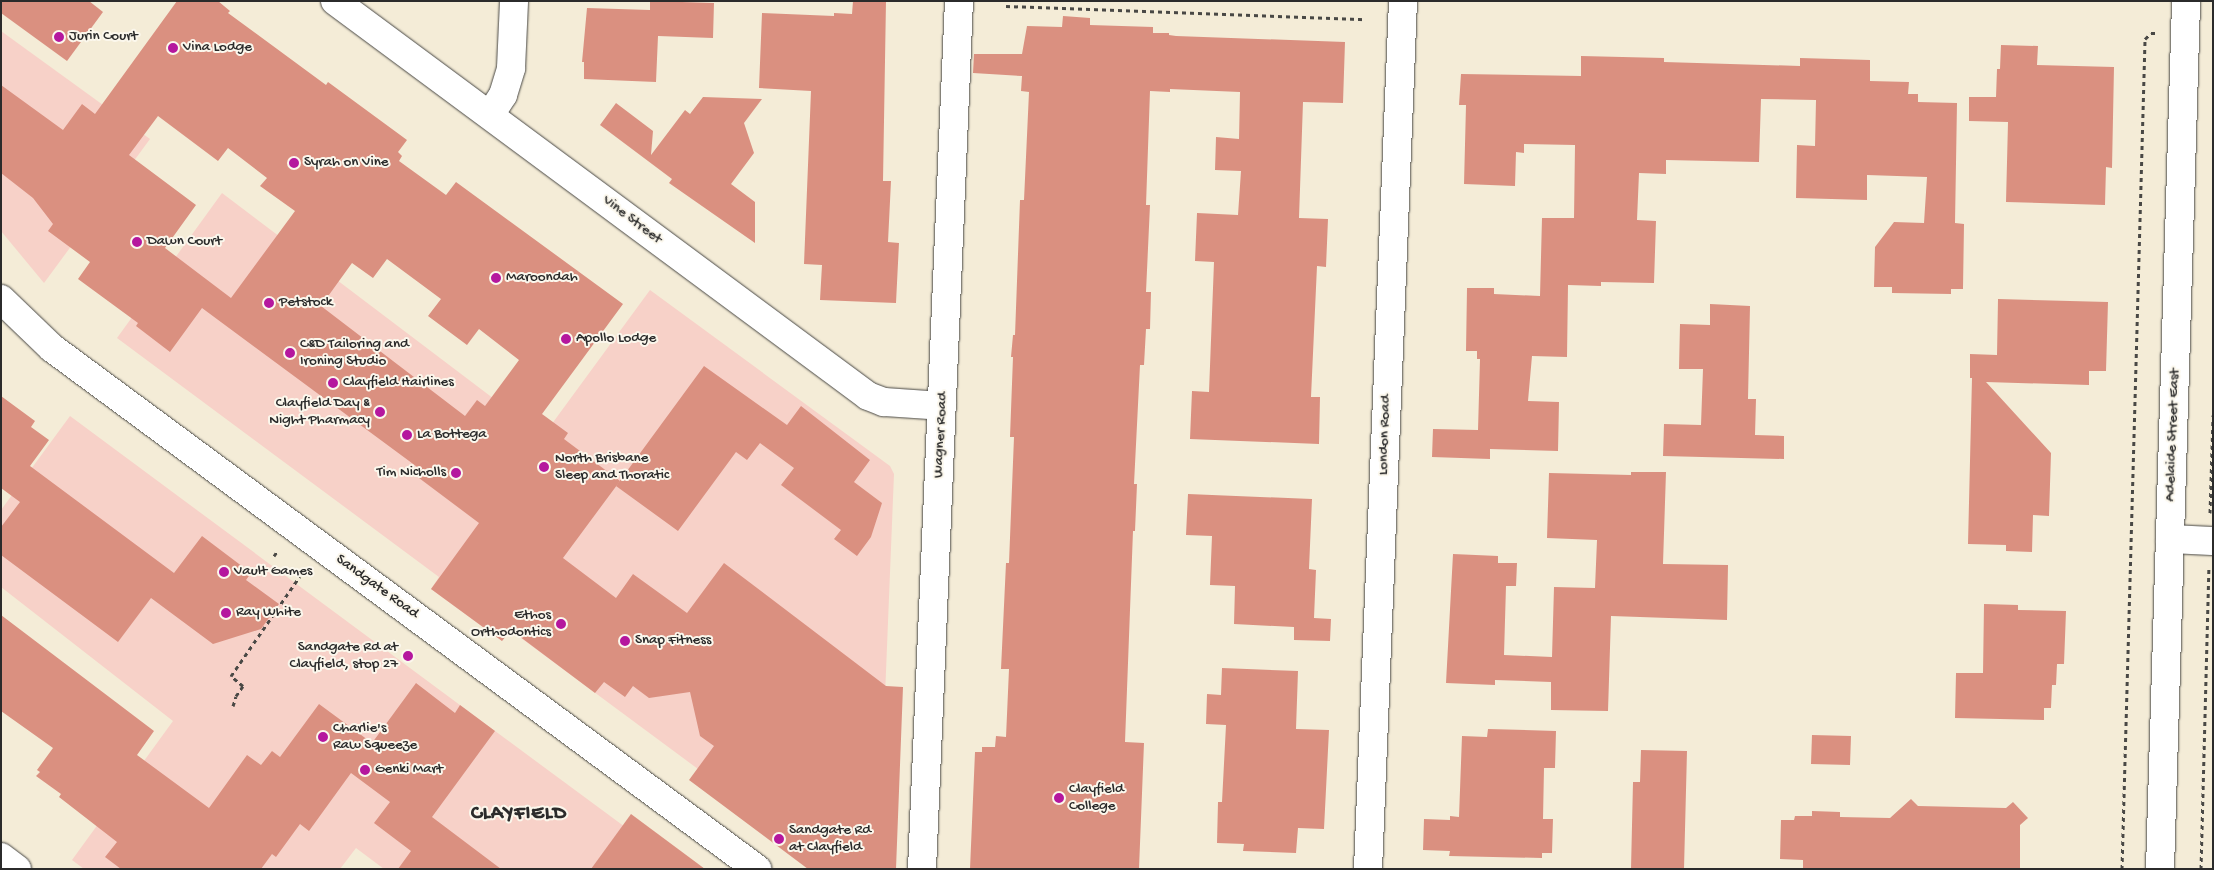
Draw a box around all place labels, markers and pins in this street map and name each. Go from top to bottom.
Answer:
place label: Jurin Court [69,28,138,46]
marker: Jurin Court [53,31,65,43]
place label: Vina Lodge [183,39,252,57]
marker: Vina Lodge [167,42,179,54]
place label: Syrah on Vine [304,154,389,172]
marker: Syrah on Vine [288,157,300,169]
place label: Dawn Court [147,233,222,251]
marker: Dawn Court [131,236,143,248]
place label: Maroondah [506,269,578,287]
marker: Maroondah [490,272,502,284]
place label: Petstock [279,294,332,312]
marker: Petstock [263,297,275,309]
place label: Apollo Lodge [576,330,656,348]
marker: Apollo Lodge [560,333,572,345]
place label: C&D Tailoring and Ironing Studio [300,335,409,370]
marker: C&D Tailoring and Ironing Studio [284,347,296,359]
place label: Clayfield Hairlines [343,374,454,392]
marker: Clayfield Hairlines [327,377,339,389]
place label: Clayfield Day & Night Pharmacy [269,394,370,429]
marker: Clayfield Day & Night Pharmacy [374,406,386,418]
place label: La Bottega [417,426,487,444]
marker: La Bottega [401,429,413,441]
place label: North Brisbane Sleep and Thoratic [555,449,669,484]
marker: North Brisbane Sleep and Thoratic [537,460,551,474]
place label: Tim Nicholls [377,464,446,482]
marker: Tim Nicholls [450,467,462,479]
place label: Vault Games [234,563,312,581]
marker: Vault Games [218,566,230,578]
place label: Ray White [236,604,301,622]
place label: Ethos Orthodontics [471,606,551,641]
marker: Ray White [220,607,232,619]
marker: Ethos Orthodontics [555,618,567,630]
place label: Snap Fitness [635,632,711,650]
marker: Snap Fitness [619,635,631,647]
place label: Sandgate Rd at Clayfield, stop 27 [289,638,398,673]
marker: Sandgate Rd at Clayfield, stop 27 [402,650,414,662]
place label: Charlie's Raw Squeeze [333,719,417,754]
marker: Charlie's Raw Squeeze [317,731,329,743]
place label: Genki Mart [375,761,443,779]
marker: Genki Mart [359,764,371,776]
place label: Clayfield College [1069,780,1124,815]
marker: Clayfield College [1053,792,1065,804]
place label: Sandgate Rd at Clayfield [789,821,871,856]
marker: Sandgate Rd at Clayfield [773,833,785,845]

